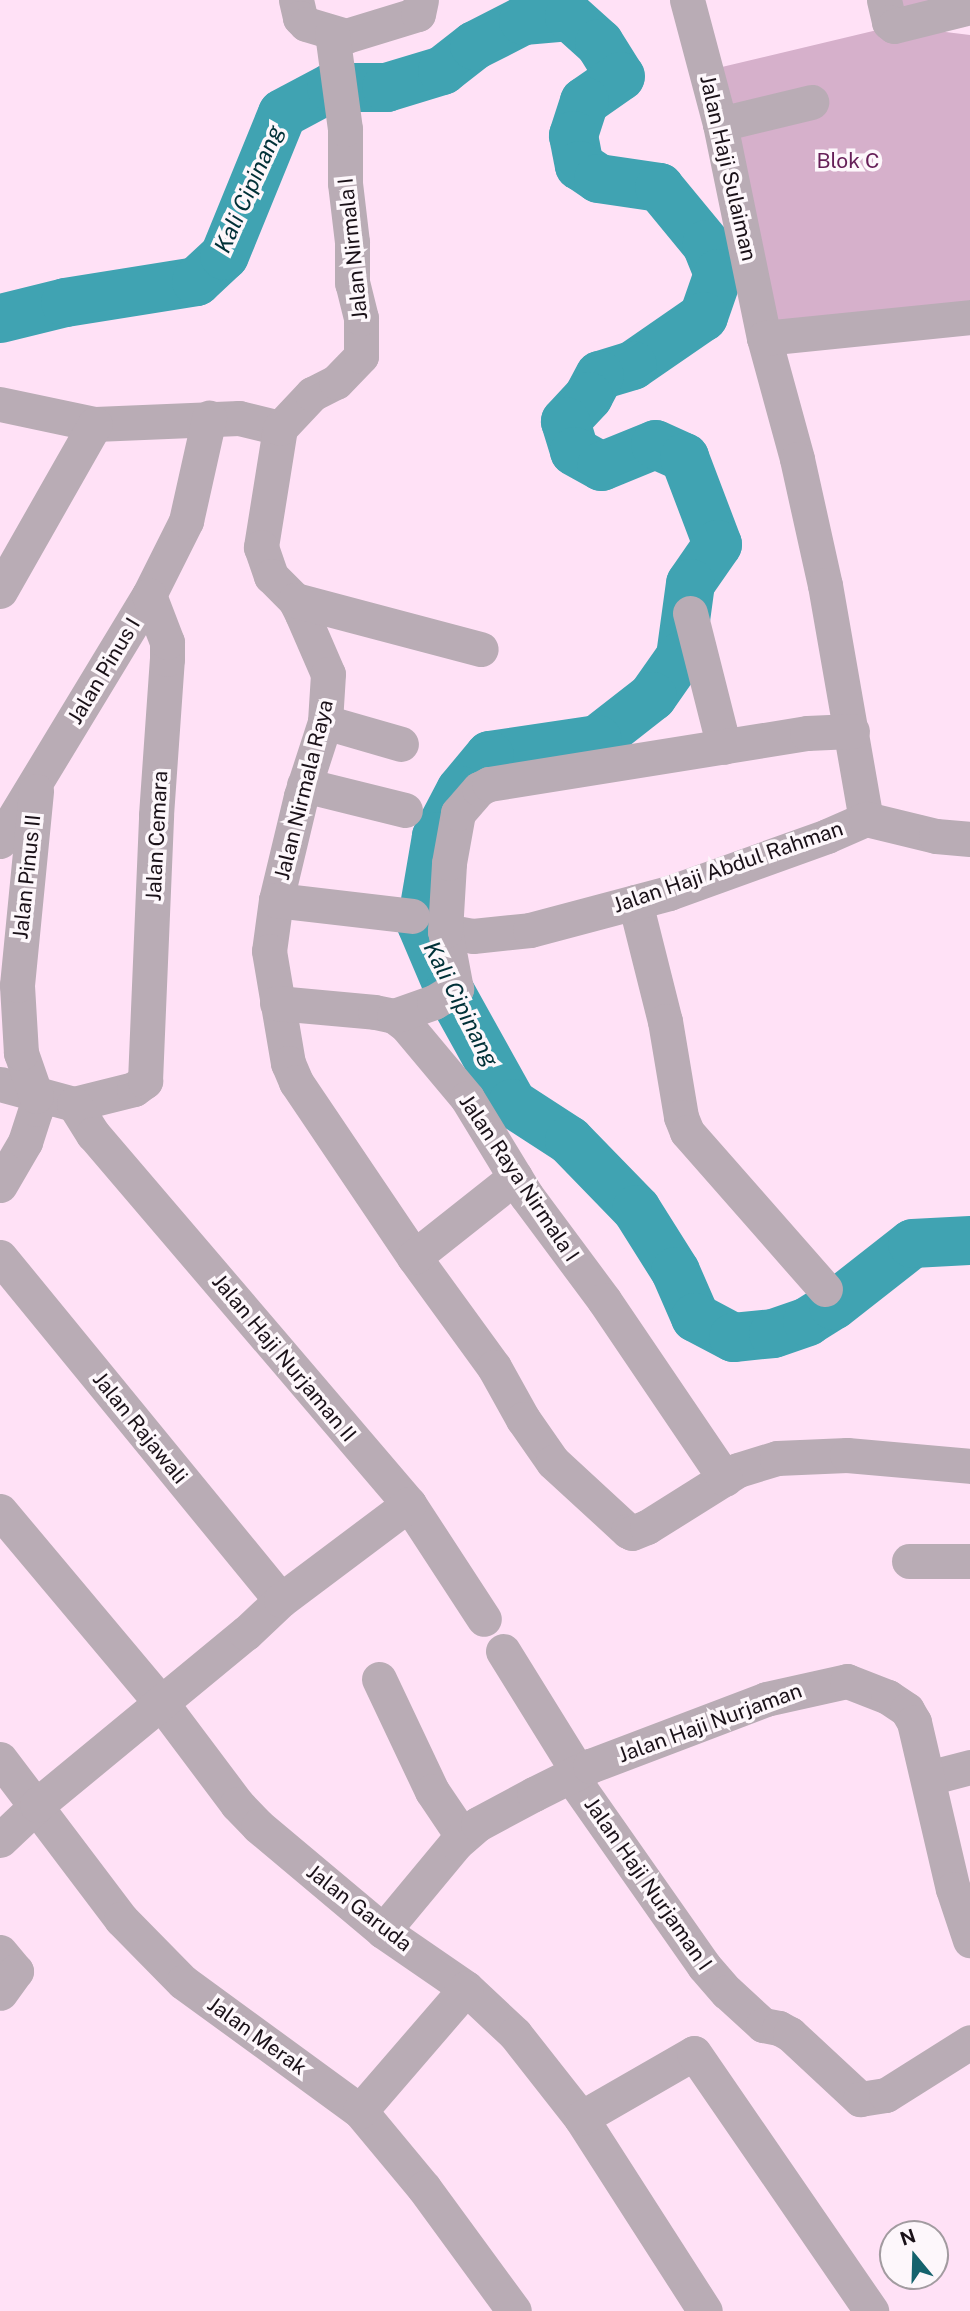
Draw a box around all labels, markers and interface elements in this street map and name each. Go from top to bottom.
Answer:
street label: Jalan Haji Sulaiman [694,73,762,263]
water label: Kali Cipinang [209,121,289,257]
park label: Blok C [816,148,880,174]
street label: Jalan Nirmala I [333,177,373,321]
street label: Jalan Pinus I [62,613,146,729]
street label: Jalan Nirmala Raya [269,697,339,883]
street label: Jalan Cemara [141,770,173,902]
street label: Jalan Pinus II [8,813,46,941]
street label: Jalan Haji Abdul Rahman [610,816,846,918]
water label: Kali Cipinang [418,937,504,1071]
street label: Jalan Raya Nirmala I [454,1090,584,1266]
street label: Jalan Haji Nurjaman II [207,1269,361,1447]
street label: Jalan Rajawali [87,1367,193,1489]
street label: Jalan Haji Nurjaman [615,1678,805,1768]
street label: Jalan Haji Nurjaman I [579,1793,717,1975]
street label: Jalan Garuda [301,1859,417,1957]
street label: Jalan Merak [202,1992,312,2080]
north arrow [879,2220,949,2290]
text: N [897,2224,918,2250]

